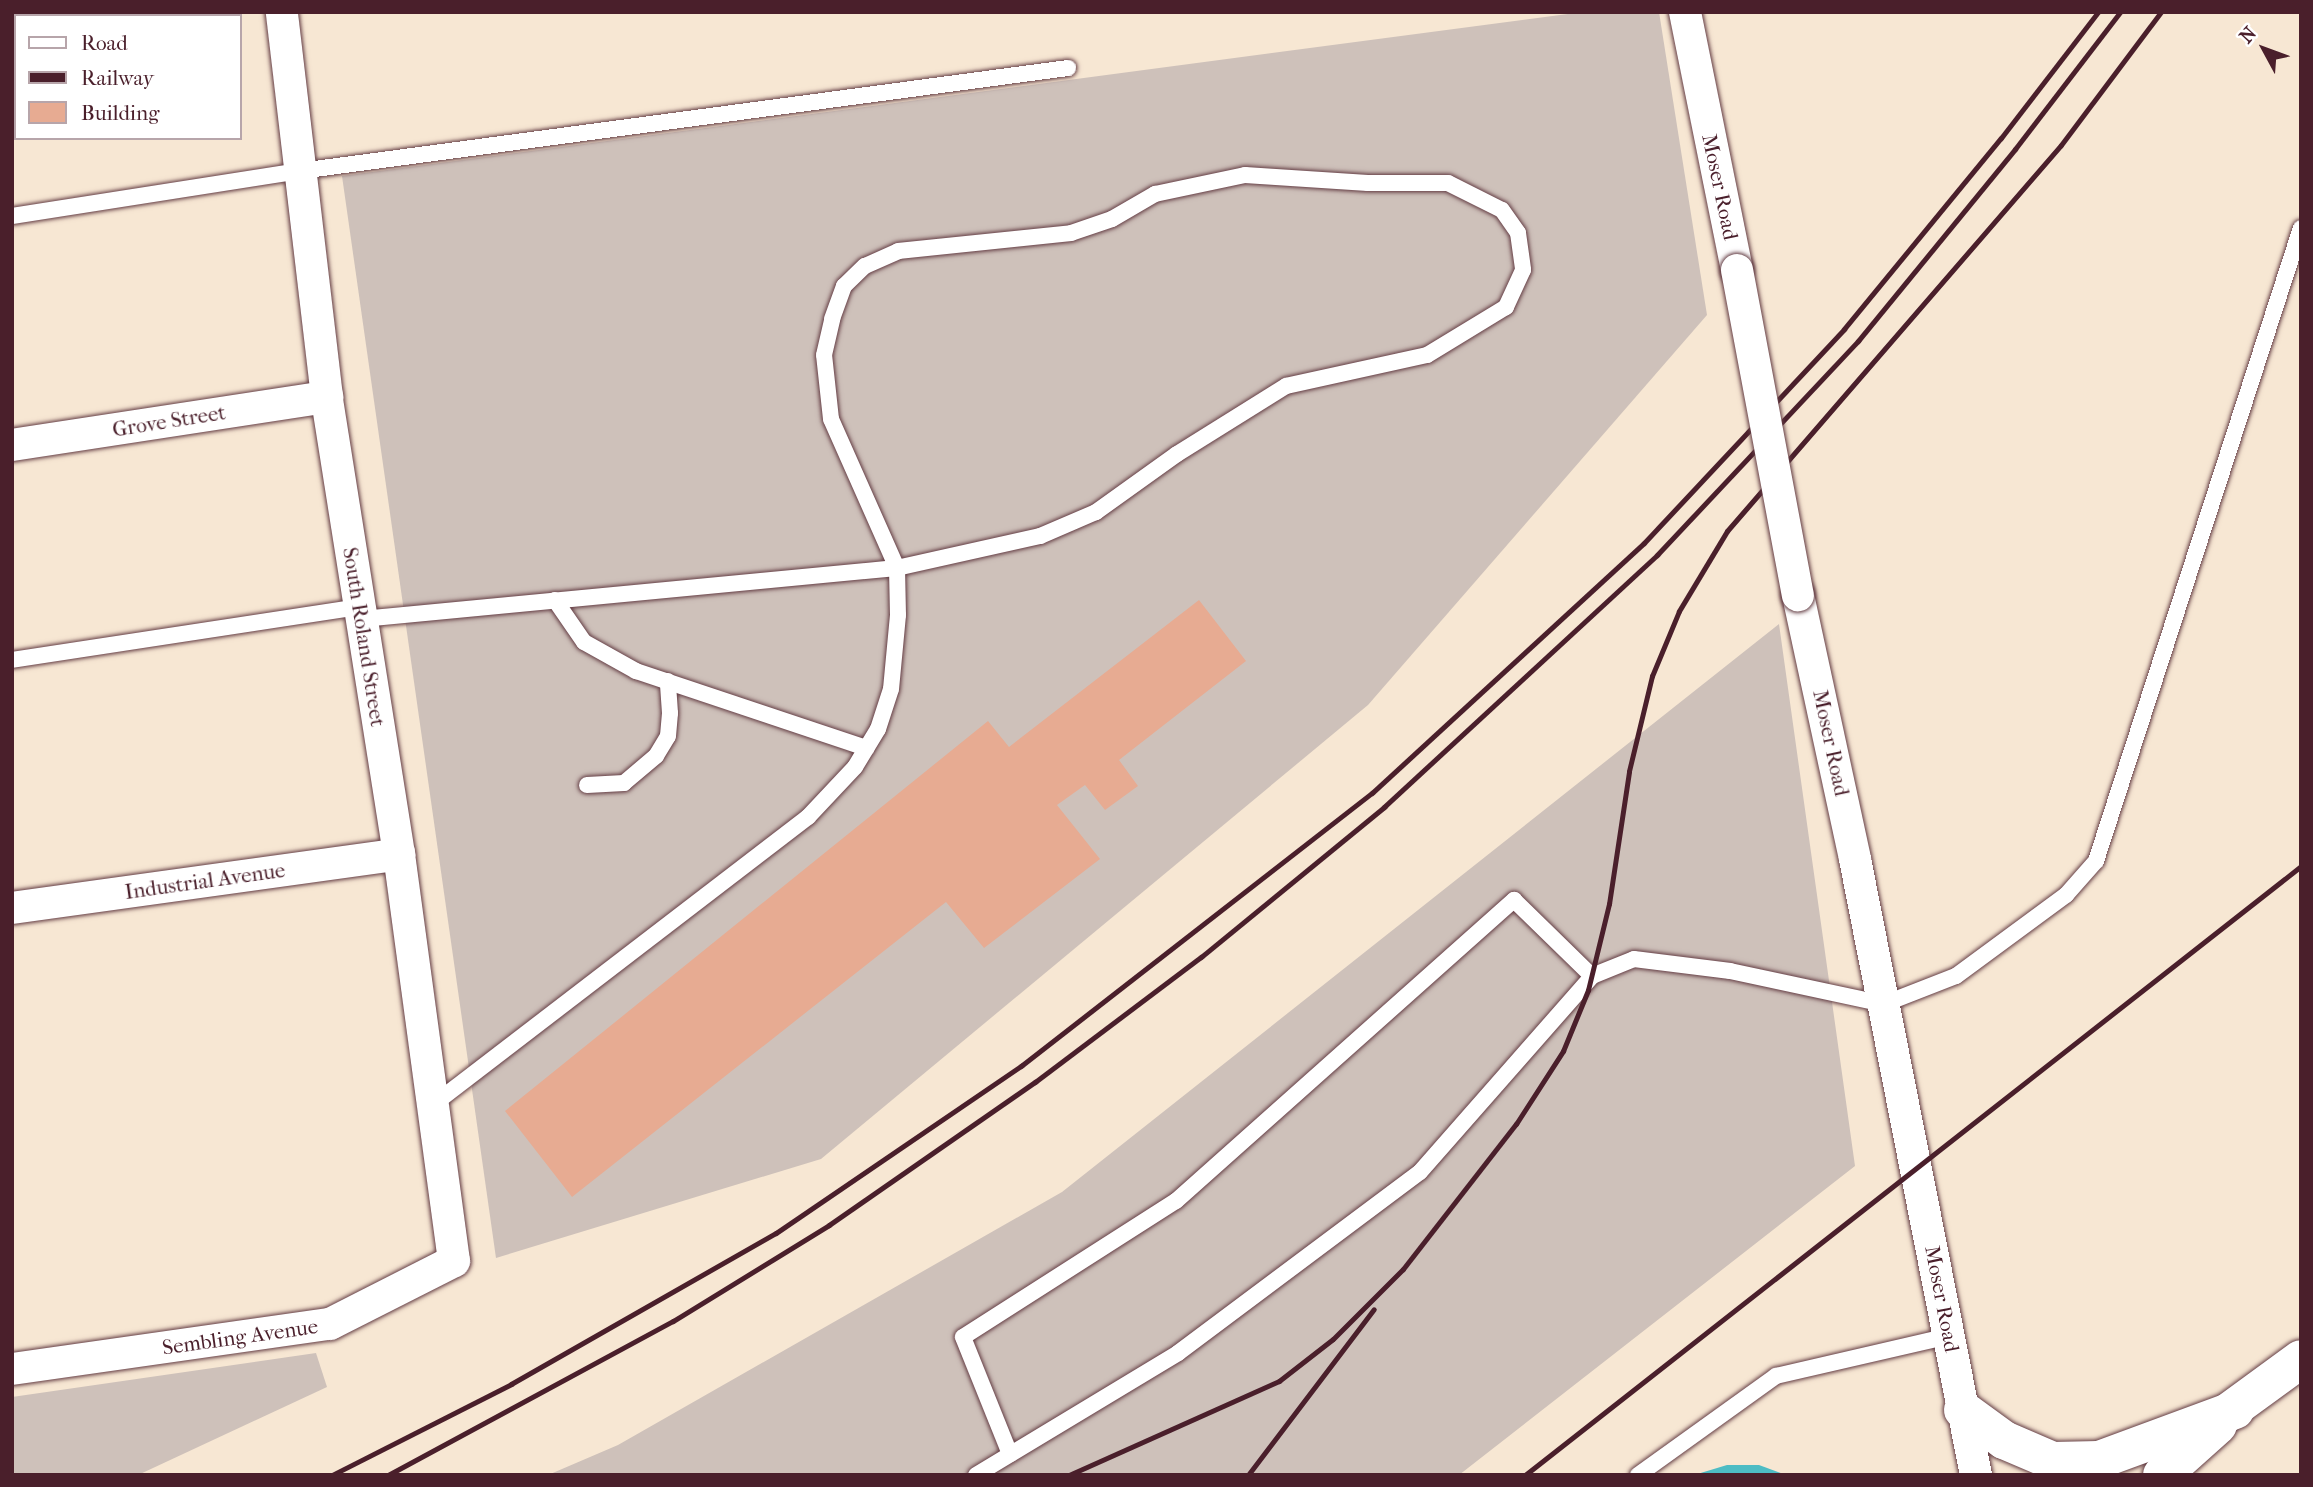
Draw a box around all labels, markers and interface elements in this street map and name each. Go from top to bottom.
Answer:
legend [14,14,242,140]
north arrow [2229,14,2299,84]
text: N [2235,23,2261,48]
text: Road [81,31,128,55]
text: Railway [81,66,154,90]
text: Building [81,101,159,125]
street label: Moser Road [1696,132,1744,242]
street label: Grove Street [111,400,227,442]
street label: South Roland Street [337,545,391,729]
street label: Moser Road [1807,688,1855,798]
street label: Industrial Avenue [123,857,287,905]
street label: Moser Road [1919,1244,1965,1354]
street label: Sembling Avenue [160,1314,320,1360]

